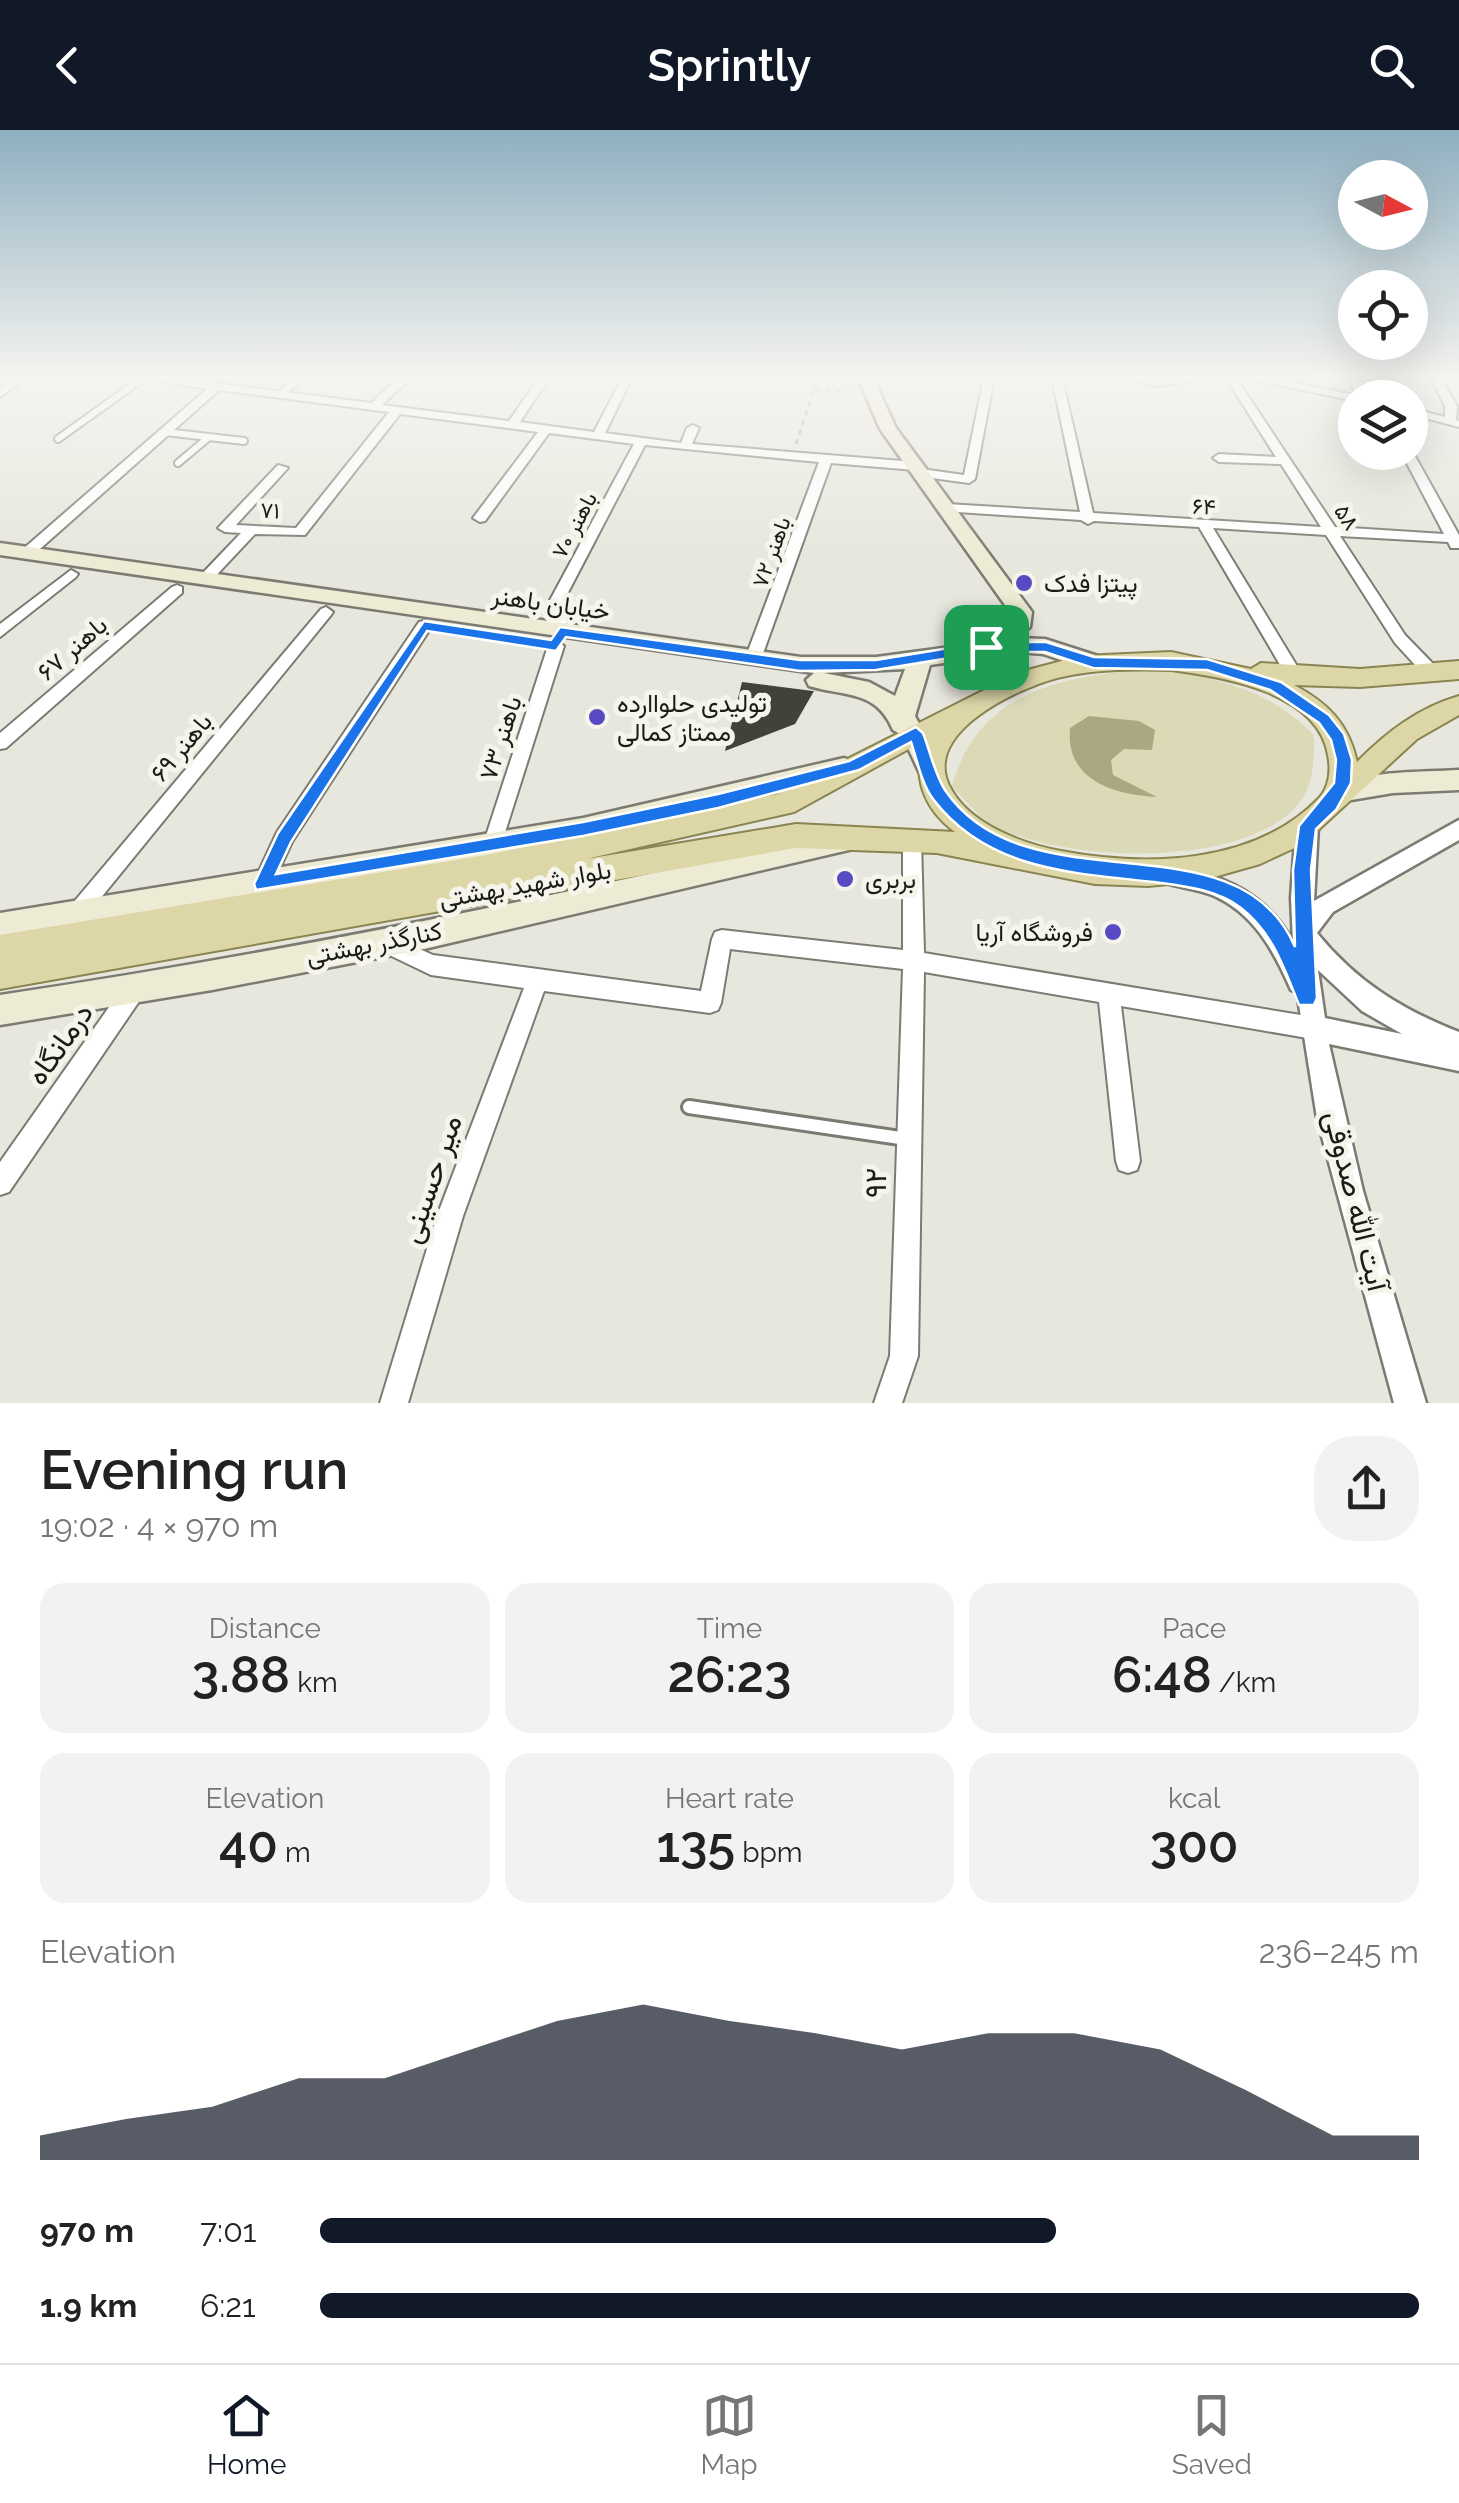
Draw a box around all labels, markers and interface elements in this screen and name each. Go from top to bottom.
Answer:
icon: back [40,38,95,93]
icon: search [1364,38,1419,93]
text: Sprintly [648,39,811,92]
north arrow [1338,160,1428,250]
map controls [1338,160,1428,470]
button: locate [1338,270,1428,360]
button: layers [1338,380,1428,470]
street label: باهنر ۷۰ [546,487,603,563]
street label: ۶۴ [1192,492,1216,520]
street label: ۷۱ [260,497,280,523]
street label: ۵۸ [1329,499,1365,535]
street label: باهنر ۷۲ [746,513,797,591]
place label: پیتزا فدک [1044,568,1138,600]
marker: پیتزا فدک [1013,572,1035,594]
street label: خیابان باهنر [489,580,612,627]
pin [944,605,1029,690]
street label: باهنر ۶۷ [31,610,114,687]
icon: arrive [959,620,1014,675]
place label: تولیدی حلواارده ممتاز کمالی [617,688,767,748]
street label: باهنر ۷۳ [472,692,529,784]
marker: تولیدی حلواارده ممتاز کمالی [586,706,608,728]
street label: باهنر ۶۹ [144,707,219,788]
street label: بلوار شهید بهشتی [437,854,614,915]
place label: بربری [865,864,916,895]
marker: بربری [834,868,856,890]
street label: کنارگذر بهشتی [304,915,445,972]
place label: فروشگاه آریا [975,917,1093,948]
marker: فروشگاه آریا [1102,921,1124,943]
street label: درمانگاه [19,996,101,1092]
street label: آیت الله صدوقی [1316,1107,1396,1297]
street label: میر حسینی [392,1110,470,1248]
street label: ۹۲ [858,1168,893,1198]
button: share [1314,1436,1419,1541]
text: Evening run [40,1437,348,1502]
text: 19:02 · 4 × 970 m [40,1507,278,1544]
text: Distance [209,1612,321,1645]
text: Time [697,1612,762,1645]
text: Pace [1162,1612,1226,1645]
text: 3.88 [192,1645,290,1704]
text: 26:23 [668,1645,791,1704]
text: 6:48 [1112,1645,1212,1704]
text: km [290,1666,338,1699]
text: /km [1212,1666,1276,1699]
text: Elevation [205,1782,324,1815]
text: Heart rate [665,1782,794,1815]
text: kcal [1168,1782,1220,1815]
text: 40 [219,1815,278,1874]
text: 135 [656,1815,735,1874]
text: 300 [1150,1815,1239,1874]
text: m [278,1836,311,1869]
text: bpm [735,1836,802,1869]
text: Elevation [40,1933,176,1970]
text: 236–245 m [1259,1933,1419,1970]
text: 970 m [40,2212,134,2249]
text: 7:01 [200,2212,256,2249]
text: 1.9 km [40,2287,137,2324]
text: 6:21 [200,2287,256,2324]
tab: Home [207,2388,286,2481]
tab: Map [701,2388,758,2481]
tab: Saved [1172,2388,1252,2481]

